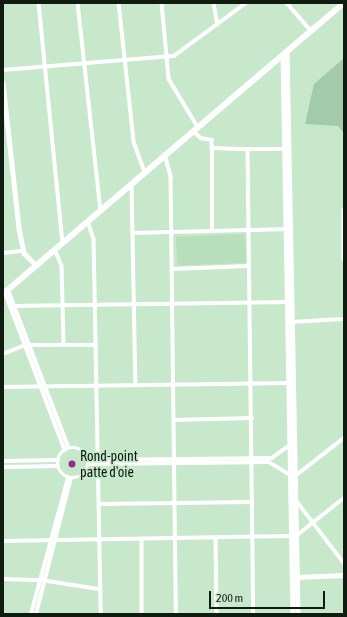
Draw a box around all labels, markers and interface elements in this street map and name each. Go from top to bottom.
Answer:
place label: Rond-point patte d'oie [80,448,138,480]
marker: Rond-point patte d'oie [67,459,77,469]
scale bar [211,583,327,609]
text: 200 m [216,591,243,605]

